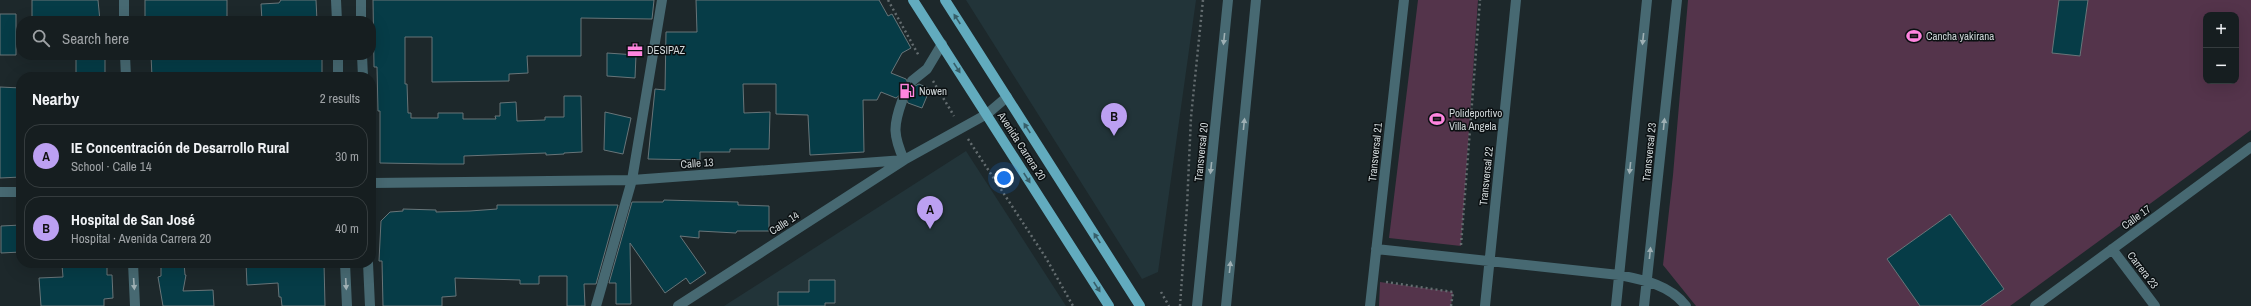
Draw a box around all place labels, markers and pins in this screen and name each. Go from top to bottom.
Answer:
sports icon: Cancha yakirana [1905,27,1923,45]
place label: Cancha yakirana [1926,29,1994,43]
office icon: DESIPAZ [626,41,644,59]
place label: DESIPAZ [647,43,685,57]
fuel station icon: Nowen [898,82,916,100]
place label: Nowen [919,84,947,98]
pin: B [1101,103,1127,136]
place label: Polideportivo Villa Angela [1449,106,1502,133]
sports icon: Polideportivo Villa Angela [1428,110,1446,128]
pin: A [917,196,943,229]

